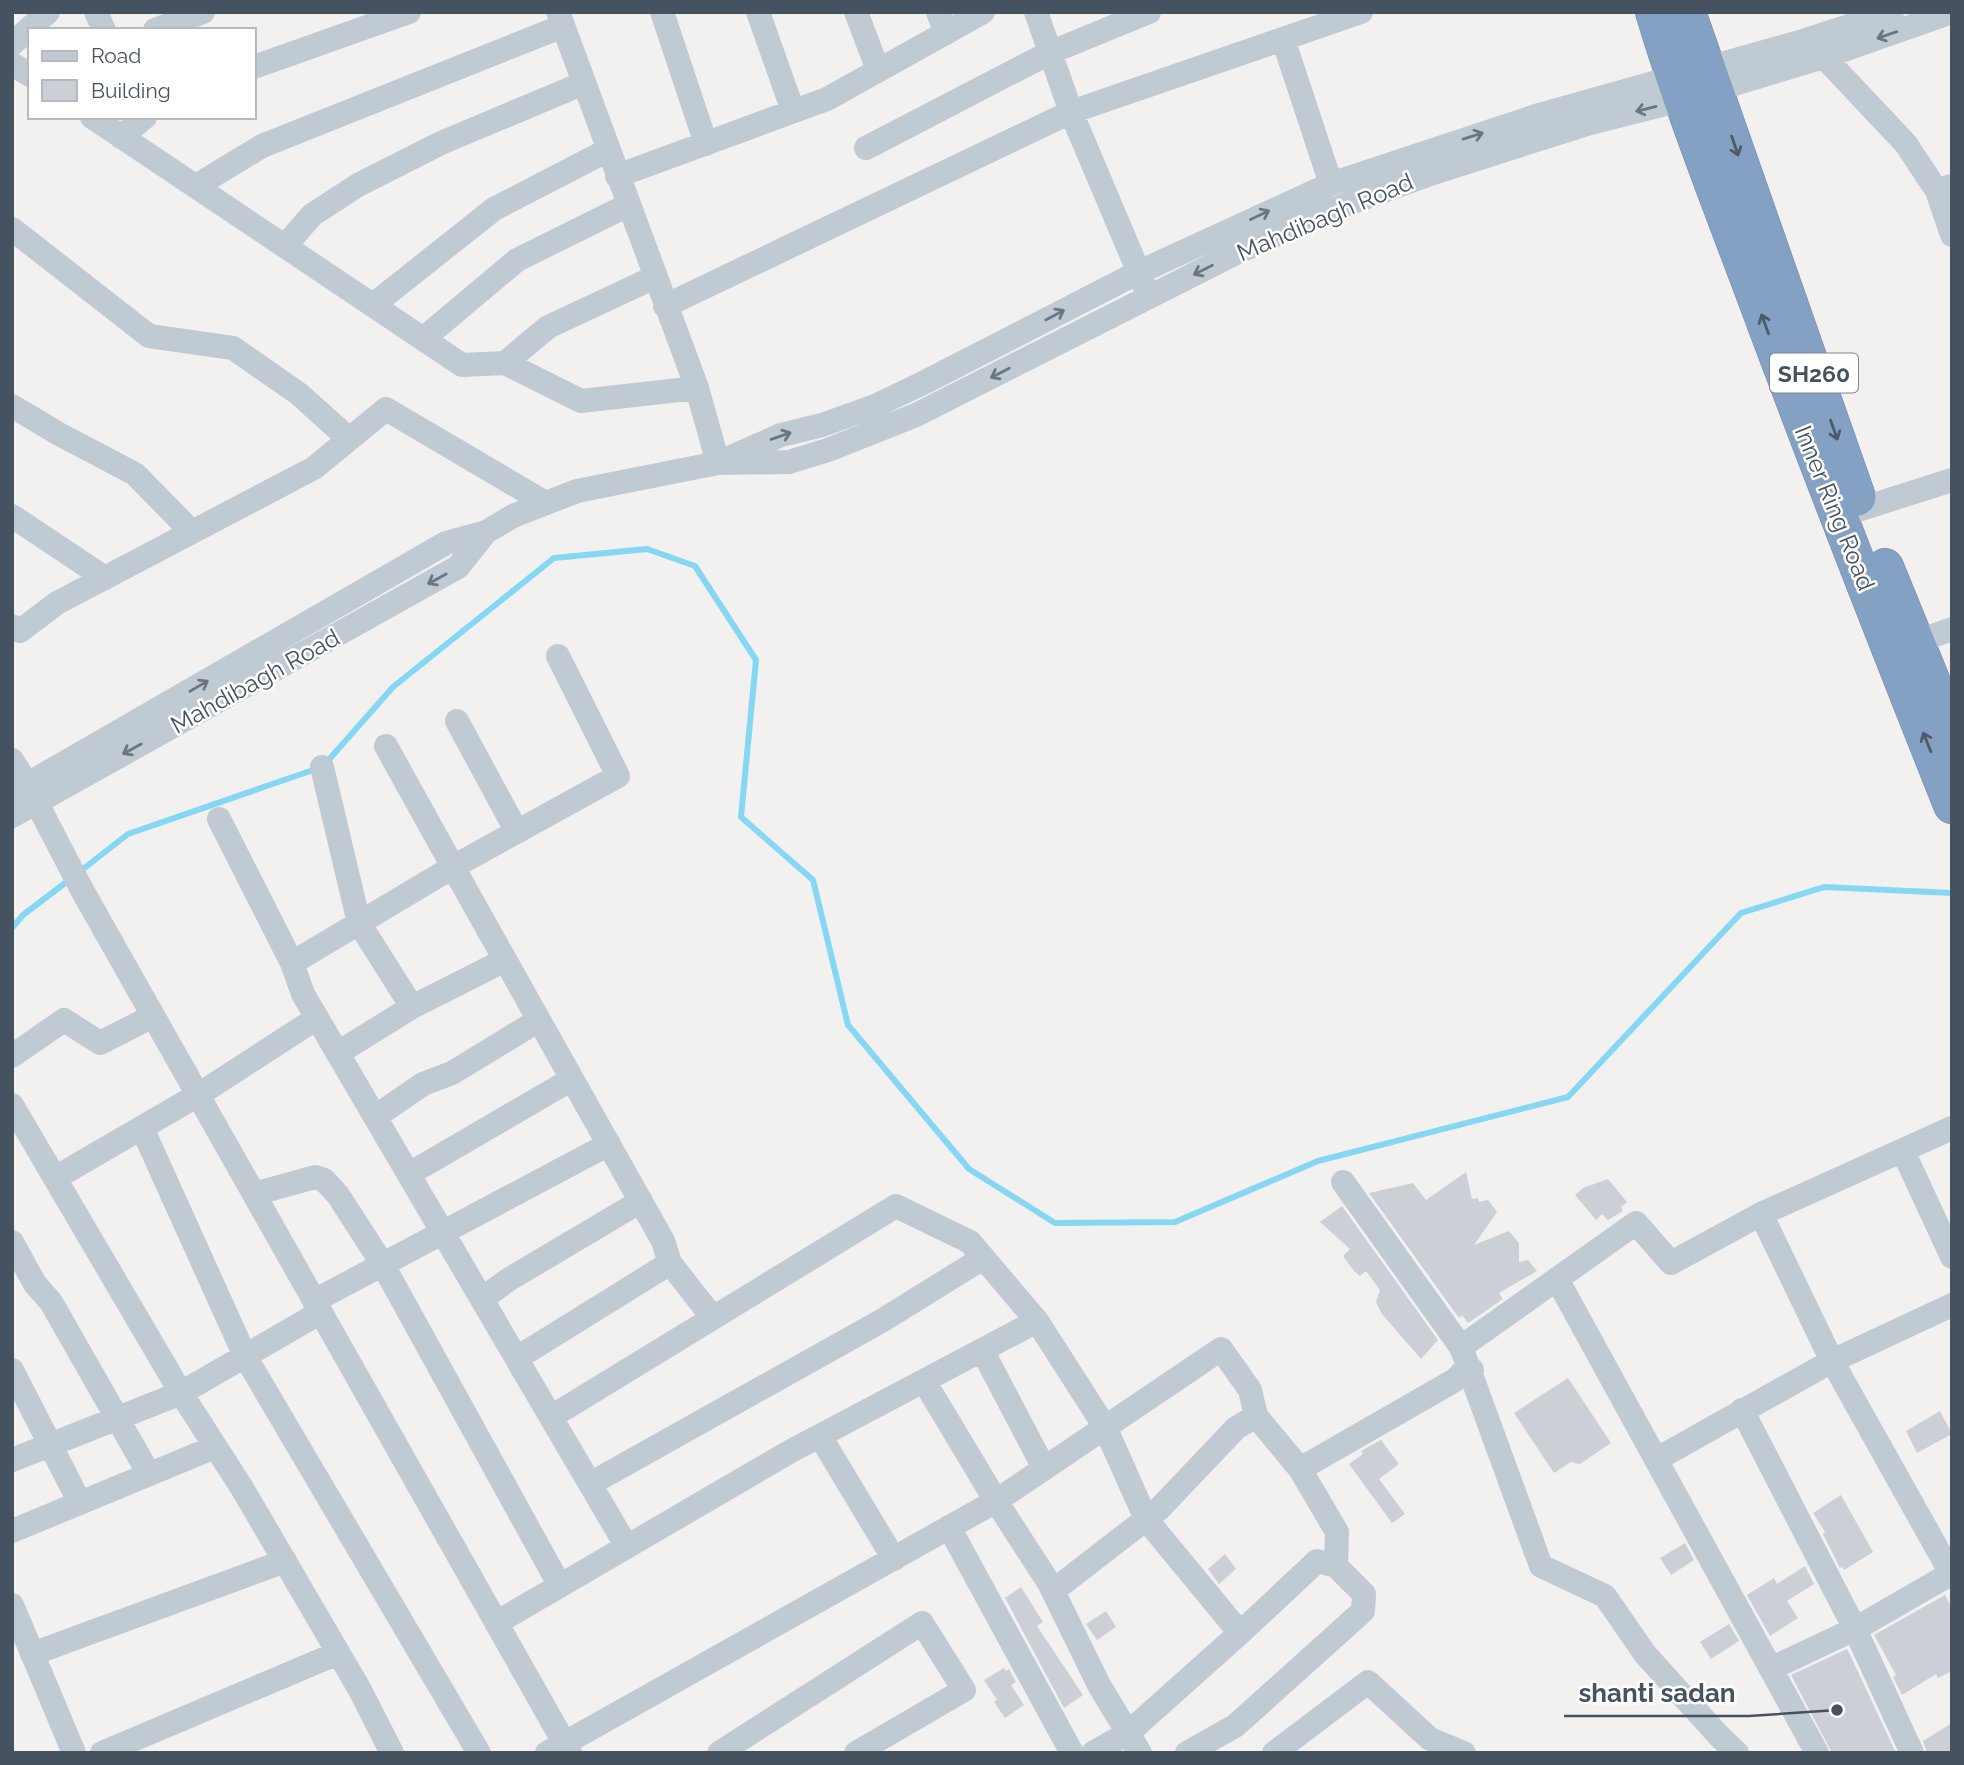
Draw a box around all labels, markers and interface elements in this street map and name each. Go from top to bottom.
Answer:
legend [28,28,256,119]
one-way arrow [1877,30,1899,42]
text: Road [91,43,141,68]
text: Building [91,78,171,103]
one-way arrow [1636,103,1658,116]
one-way arrow [1461,129,1483,141]
one-way arrow [1730,134,1742,156]
street label: Mahdibagh Road [1233,167,1417,267]
one-way arrow [1249,208,1270,221]
one-way arrow [1193,263,1214,277]
one-way arrow [1044,307,1065,321]
one-way arrow [1758,313,1770,335]
road number: SH260 [1770,354,1858,392]
one-way arrow [990,366,1011,380]
one-way arrow [1828,419,1841,441]
street label: Inner Ring Road [1789,421,1881,595]
one-way arrow [769,429,791,441]
one-way arrow [428,572,448,586]
street label: Mahdibagh Road [166,623,344,739]
one-way arrow [188,679,209,692]
one-way arrow [1919,731,1932,753]
one-way arrow [122,743,143,756]
callout: shanti sadan [1564,1669,1749,1716]
text: shanti sadan [1578,1678,1736,1708]

